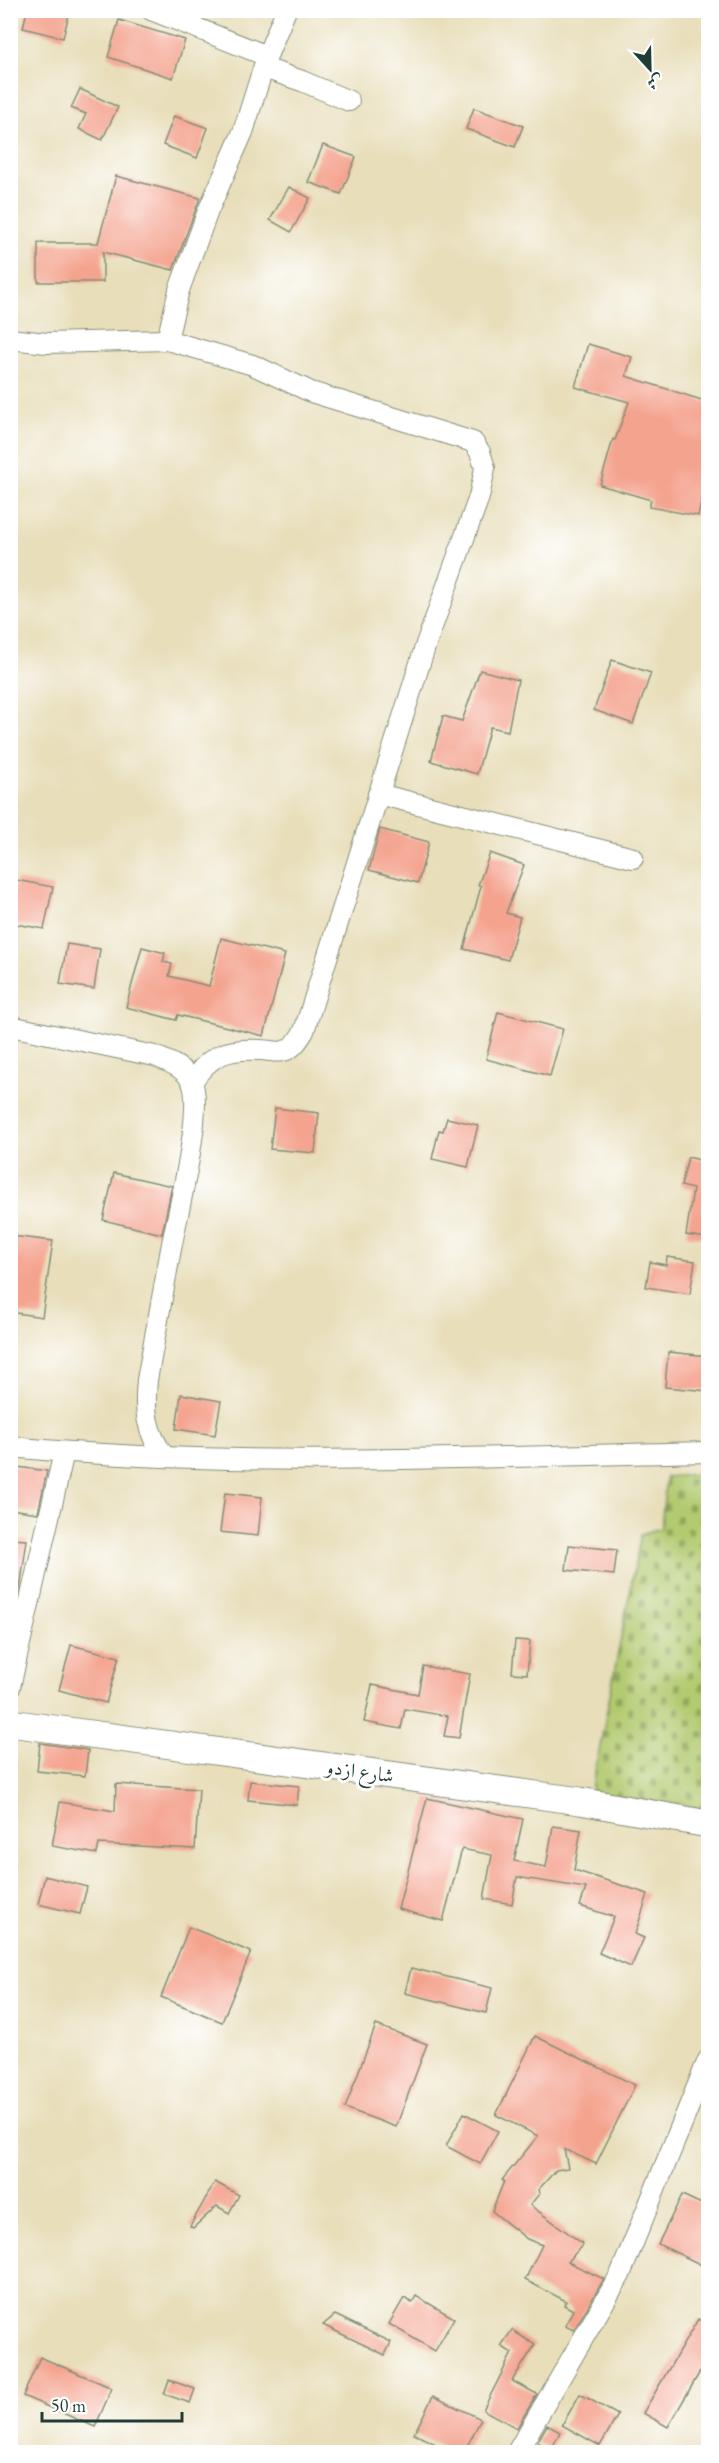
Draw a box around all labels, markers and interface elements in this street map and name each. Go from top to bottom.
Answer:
north arrow [620,39,680,99]
text: ش [644,70,667,95]
street label: شارع ازدو [322,1753,396,1794]
scale bar [42,2385,182,2423]
text: 50 m [51,2394,86,2417]

